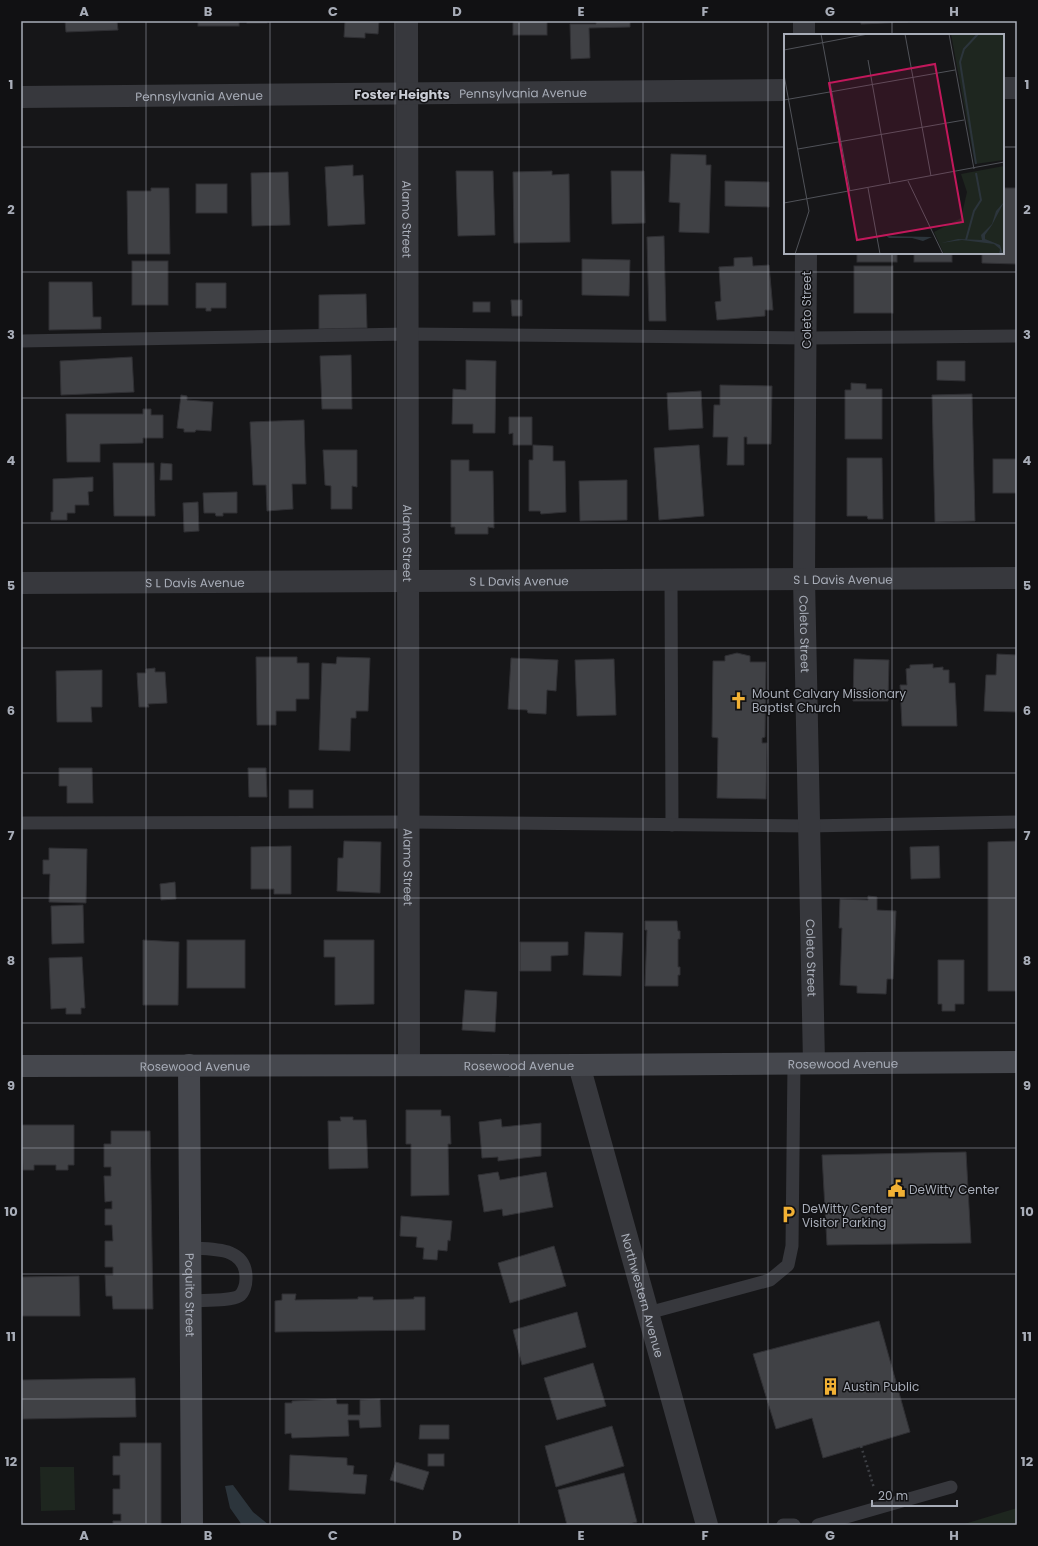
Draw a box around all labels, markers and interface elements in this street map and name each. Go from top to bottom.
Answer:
text: A [79,2,89,21]
text: B [204,2,213,21]
text: C [328,2,338,21]
text: D [452,2,462,21]
text: E [577,2,585,21]
text: F [701,2,709,21]
text: G [825,2,835,21]
text: H [949,2,959,21]
inset map [784,34,1004,254]
text: 1 [9,75,13,94]
text: 1 [1025,75,1029,94]
street label: Pennsylvania Avenue [459,83,587,101]
district label: Foster Heights [354,85,450,104]
street label: Pennsylvania Avenue [135,86,263,104]
street label: Alamo Street [399,180,416,258]
text: 2 [7,200,15,219]
text: 2 [1023,200,1031,219]
street label: Coleto Street [798,271,815,349]
text: 3 [7,325,15,344]
text: 3 [1023,325,1031,344]
text: 4 [7,451,16,470]
text: 4 [1023,451,1032,470]
street label: Alamo Street [399,504,417,582]
street label: S L Davis Avenue [793,570,893,588]
street label: S L Davis Avenue [469,572,569,589]
street label: S L Davis Avenue [145,573,245,591]
text: 5 [7,576,15,595]
text: 5 [1023,576,1031,595]
street label: Coleto Street [796,595,814,673]
place label: Mount Calvary Missionary Baptist Church [752,685,906,716]
church icon: Mount Calvary Missionary Baptist Church [729,690,749,710]
text: 6 [7,701,15,720]
text: 6 [1023,701,1031,720]
text: 7 [8,826,15,845]
text: 7 [1024,826,1031,845]
street label: Alamo Street [400,828,417,906]
street label: Coleto Street [803,919,821,997]
text: 8 [7,951,15,970]
text: 8 [1023,951,1031,970]
street label: Rosewood Avenue [788,1054,898,1072]
street label: Rosewood Avenue [140,1057,250,1074]
street label: Rosewood Avenue [464,1057,574,1074]
text: 9 [7,1076,15,1095]
text: 9 [1023,1076,1031,1095]
public building icon: DeWitty Center [886,1179,906,1199]
place label: DeWitty Center [909,1181,999,1198]
place label: DeWitty Center Visitor Parking [802,1200,892,1231]
text: 10 [4,1202,18,1221]
text: 10 [1020,1202,1034,1221]
parking icon: DeWitty Center Visitor Parking [779,1205,799,1225]
street label: Northwestern Avenue [618,1231,668,1359]
street label: Poquito Street [182,1253,199,1337]
text: 11 [6,1327,16,1346]
text: 11 [1022,1327,1032,1346]
building icon: Austin Public [820,1376,840,1396]
place label: Austin Public [843,1378,919,1395]
text: 12 [5,1452,18,1471]
text: 12 [1021,1452,1034,1471]
scale bar [872,1482,957,1508]
text: 20 m [878,1487,908,1504]
text: A [79,1526,89,1545]
text: B [204,1526,213,1545]
text: C [328,1526,338,1545]
text: D [452,1526,462,1545]
text: E [577,1526,585,1545]
text: F [701,1526,709,1545]
text: G [825,1526,835,1545]
text: H [949,1526,959,1545]

